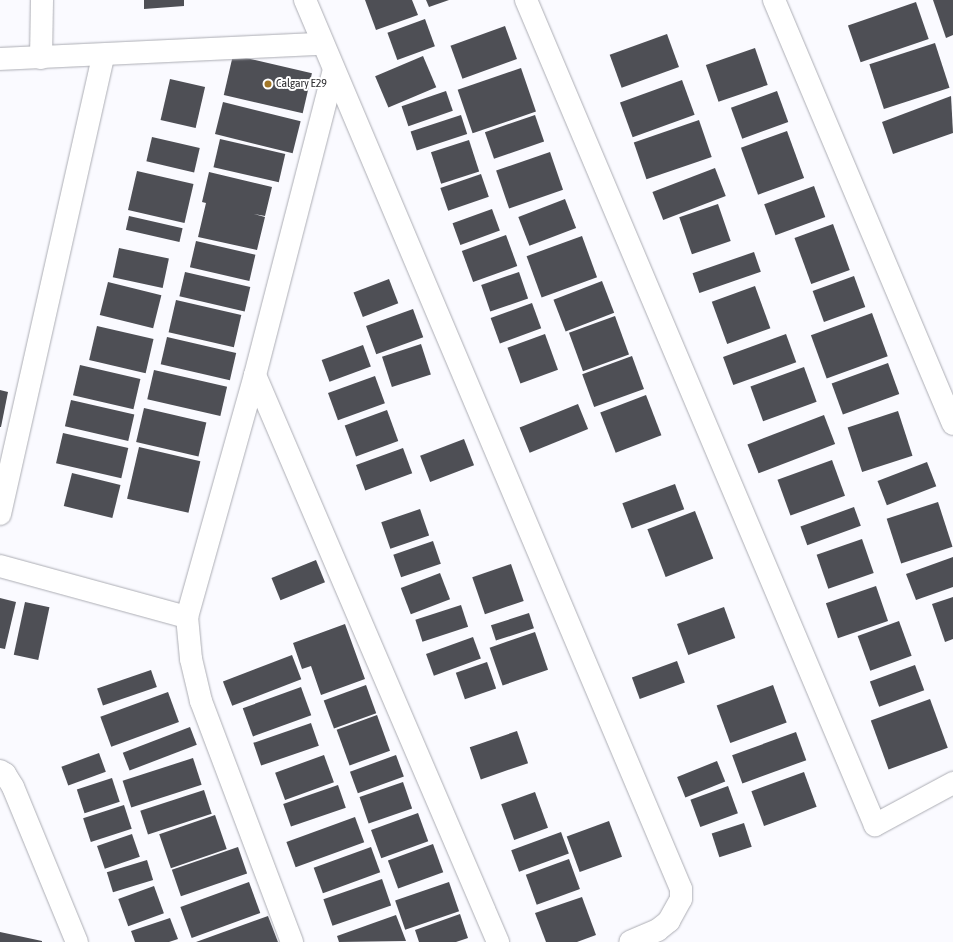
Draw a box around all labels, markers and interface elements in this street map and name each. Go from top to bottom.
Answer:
place label: Calgary E29 [276,77,327,91]
marker: Calgary E29 [263,79,273,89]

